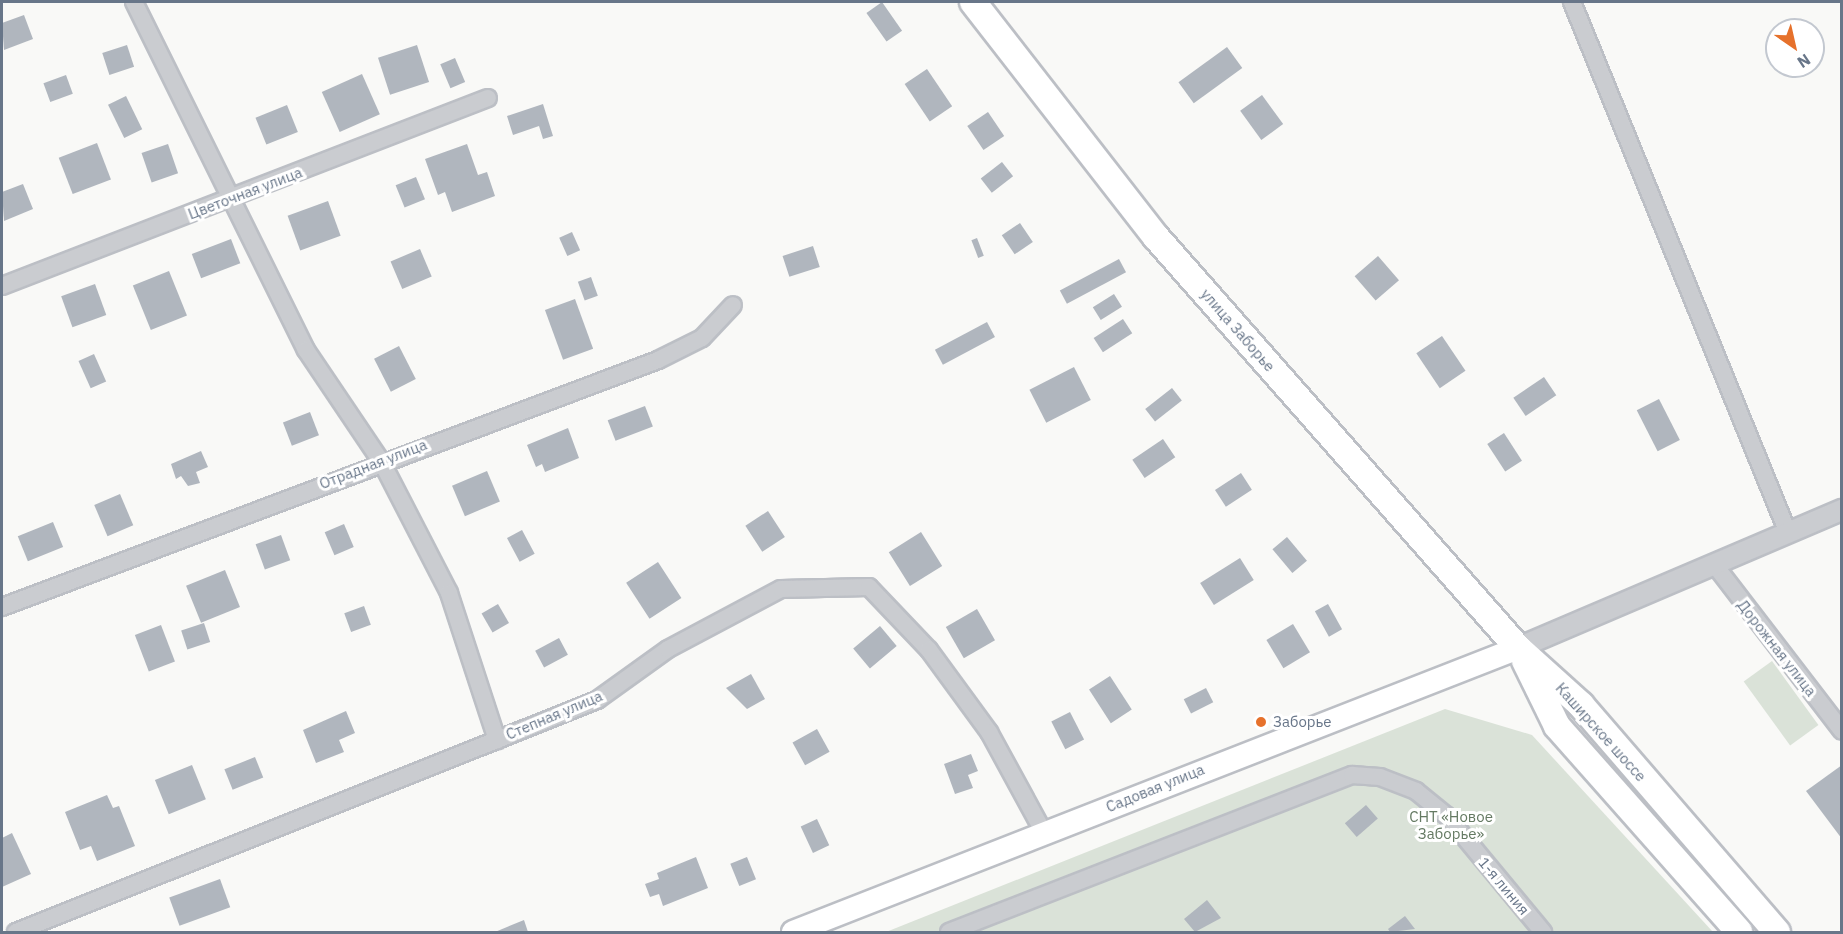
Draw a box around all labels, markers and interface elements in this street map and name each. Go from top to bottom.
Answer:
north arrow [1765,18,1825,78]
text: N [1794,50,1814,73]
street label: Цветочная улица [185,163,305,223]
street label: улица Заборье [1197,285,1279,375]
street label: Отрадная улица [317,435,429,493]
street label: Дорожная улица [1734,596,1820,700]
street label: Каширское шоссе [1552,679,1650,785]
street label: Степная улица [503,687,605,743]
place label: Заборье [1273,713,1332,731]
marker: Заборье [1254,715,1268,729]
street label: Садовая улица [1103,760,1207,816]
park label: СНТ «Новое Заборье» [1409,807,1493,842]
street label: 1-я линия [1475,854,1533,918]

